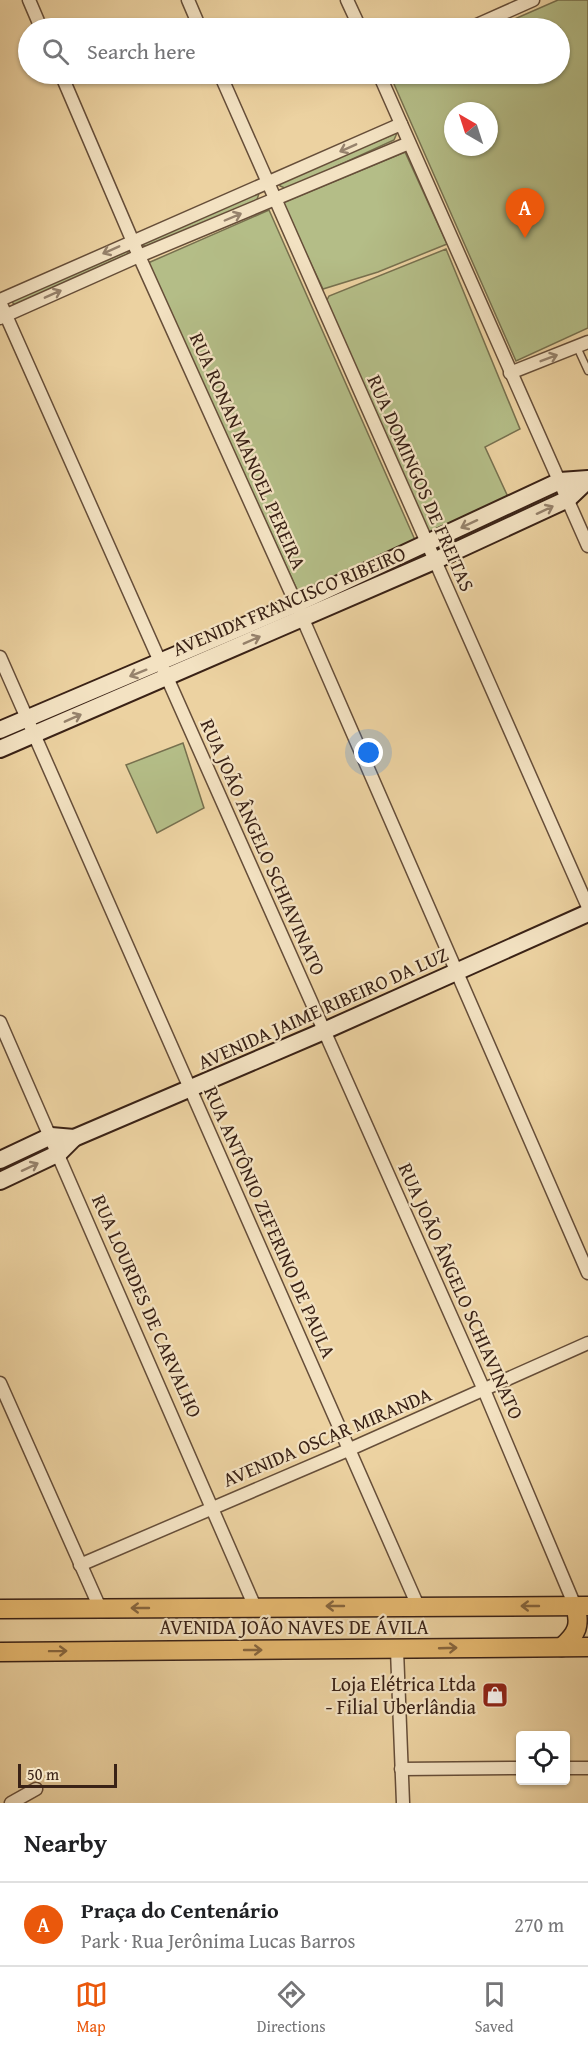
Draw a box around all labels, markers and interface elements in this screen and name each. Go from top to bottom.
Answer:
search box [18,18,570,84]
icon: search [39,35,72,68]
text: Search here [87,35,196,67]
north arrow [444,102,498,156]
one-way arrow [339,143,357,154]
pin: A [506,188,544,238]
one-way arrow [223,211,241,222]
one-way arrow [102,245,121,256]
one-way arrow [44,288,62,300]
street label: RUA RONAN MANOEL PEREIRA [183,328,314,574]
one-way arrow [539,352,558,363]
street label: RUA DOMINGOS DE FREITAS [361,370,482,596]
one-way arrow [536,503,554,515]
one-way arrow [460,518,478,530]
street label: AVENIDA FRANCISCO RIBEIRO [168,538,410,663]
one-way arrow [242,633,260,645]
one-way arrow [129,668,148,679]
one-way arrow [64,712,82,723]
street label: RUA JOÃO ÂNGELO SCHIAVINATO [194,714,333,980]
your location [354,738,383,767]
street label: AVENIDA JAIME RIBEIRO DA LUZ [193,939,453,1076]
street label: RUA ANTÔNIO ZEFERINO DE PAULA [197,1081,344,1362]
street label: RUA JOÃO ÂNGELO SCHIAVINATO [392,1158,531,1424]
one-way arrow [20,1161,38,1173]
street label: RUA LOURDES DE CARVALHO [85,1190,210,1422]
street label: AVENIDA OSCAR MIRANDA [218,1379,436,1494]
one-way arrow [325,1600,345,1612]
one-way arrow [520,1600,540,1612]
one-way arrow [130,1602,150,1614]
street label: AVENIDA JOÃO NAVES DE ÁVILA [159,1612,429,1641]
one-way arrow [438,1643,458,1654]
one-way arrow [243,1644,263,1656]
one-way arrow [48,1645,68,1657]
place label: Loja Elétrica Ltda - Filial Uberlândia [325,1669,477,1721]
shop icon: Loja Elétrica Ltda - Filial Uberlândia [480,1680,510,1710]
map controls [516,1731,570,1785]
button: locate [516,1731,570,1785]
scale bar [18,1761,117,1788]
text: 50 m [27,1762,59,1786]
text: Nearby [24,1823,107,1862]
text: Praça do Centenário [81,1894,279,1926]
text: A [37,1910,50,1939]
text: 270 m [514,1910,564,1939]
text: Park · Rua Jerônima Lucas Barros [81,1926,355,1955]
tab: Map [75,1978,108,2038]
tab: Directions [257,1978,326,2038]
tab: Saved [475,1978,513,2038]

